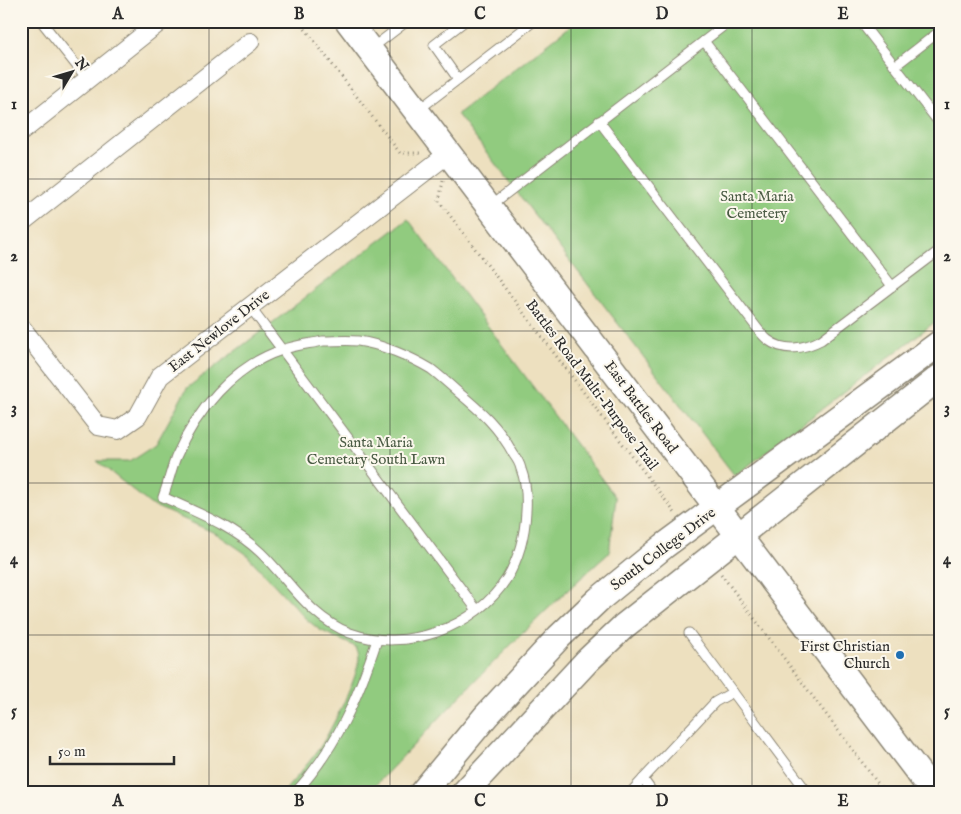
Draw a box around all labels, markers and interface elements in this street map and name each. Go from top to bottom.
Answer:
text: A [112,5,125,25]
text: B [294,5,305,25]
text: C [474,5,486,25]
text: D [656,5,669,25]
text: E [837,5,849,25]
north arrow [48,48,98,98]
text: N [70,54,92,75]
text: 1 [11,95,17,115]
text: 1 [944,95,950,115]
park label: Santa Maria Cemetery [720,187,794,223]
text: 2 [10,247,18,267]
text: 2 [943,247,951,267]
street label: East Newlove Drive [165,285,274,376]
street label: Battles Road Multi-Purpose Trail [522,296,663,475]
street label: East Battles Road [600,357,682,458]
text: 3 [11,399,17,419]
text: 3 [944,399,950,419]
park label: Santa Maria Cemetary South Lawn [307,433,445,469]
street label: South College Drive [607,503,719,595]
text: 4 [10,550,19,570]
text: 4 [943,550,952,570]
place label: First Christian Church [800,637,890,673]
marker: First Christian Church [894,649,906,661]
text: 5 [11,702,17,722]
text: 5 [944,702,950,722]
scale bar [50,734,174,766]
text: 50 m [58,742,86,761]
text: A [112,792,125,812]
text: B [294,792,305,812]
text: C [474,792,486,812]
text: D [656,792,669,812]
text: E [837,792,849,812]

